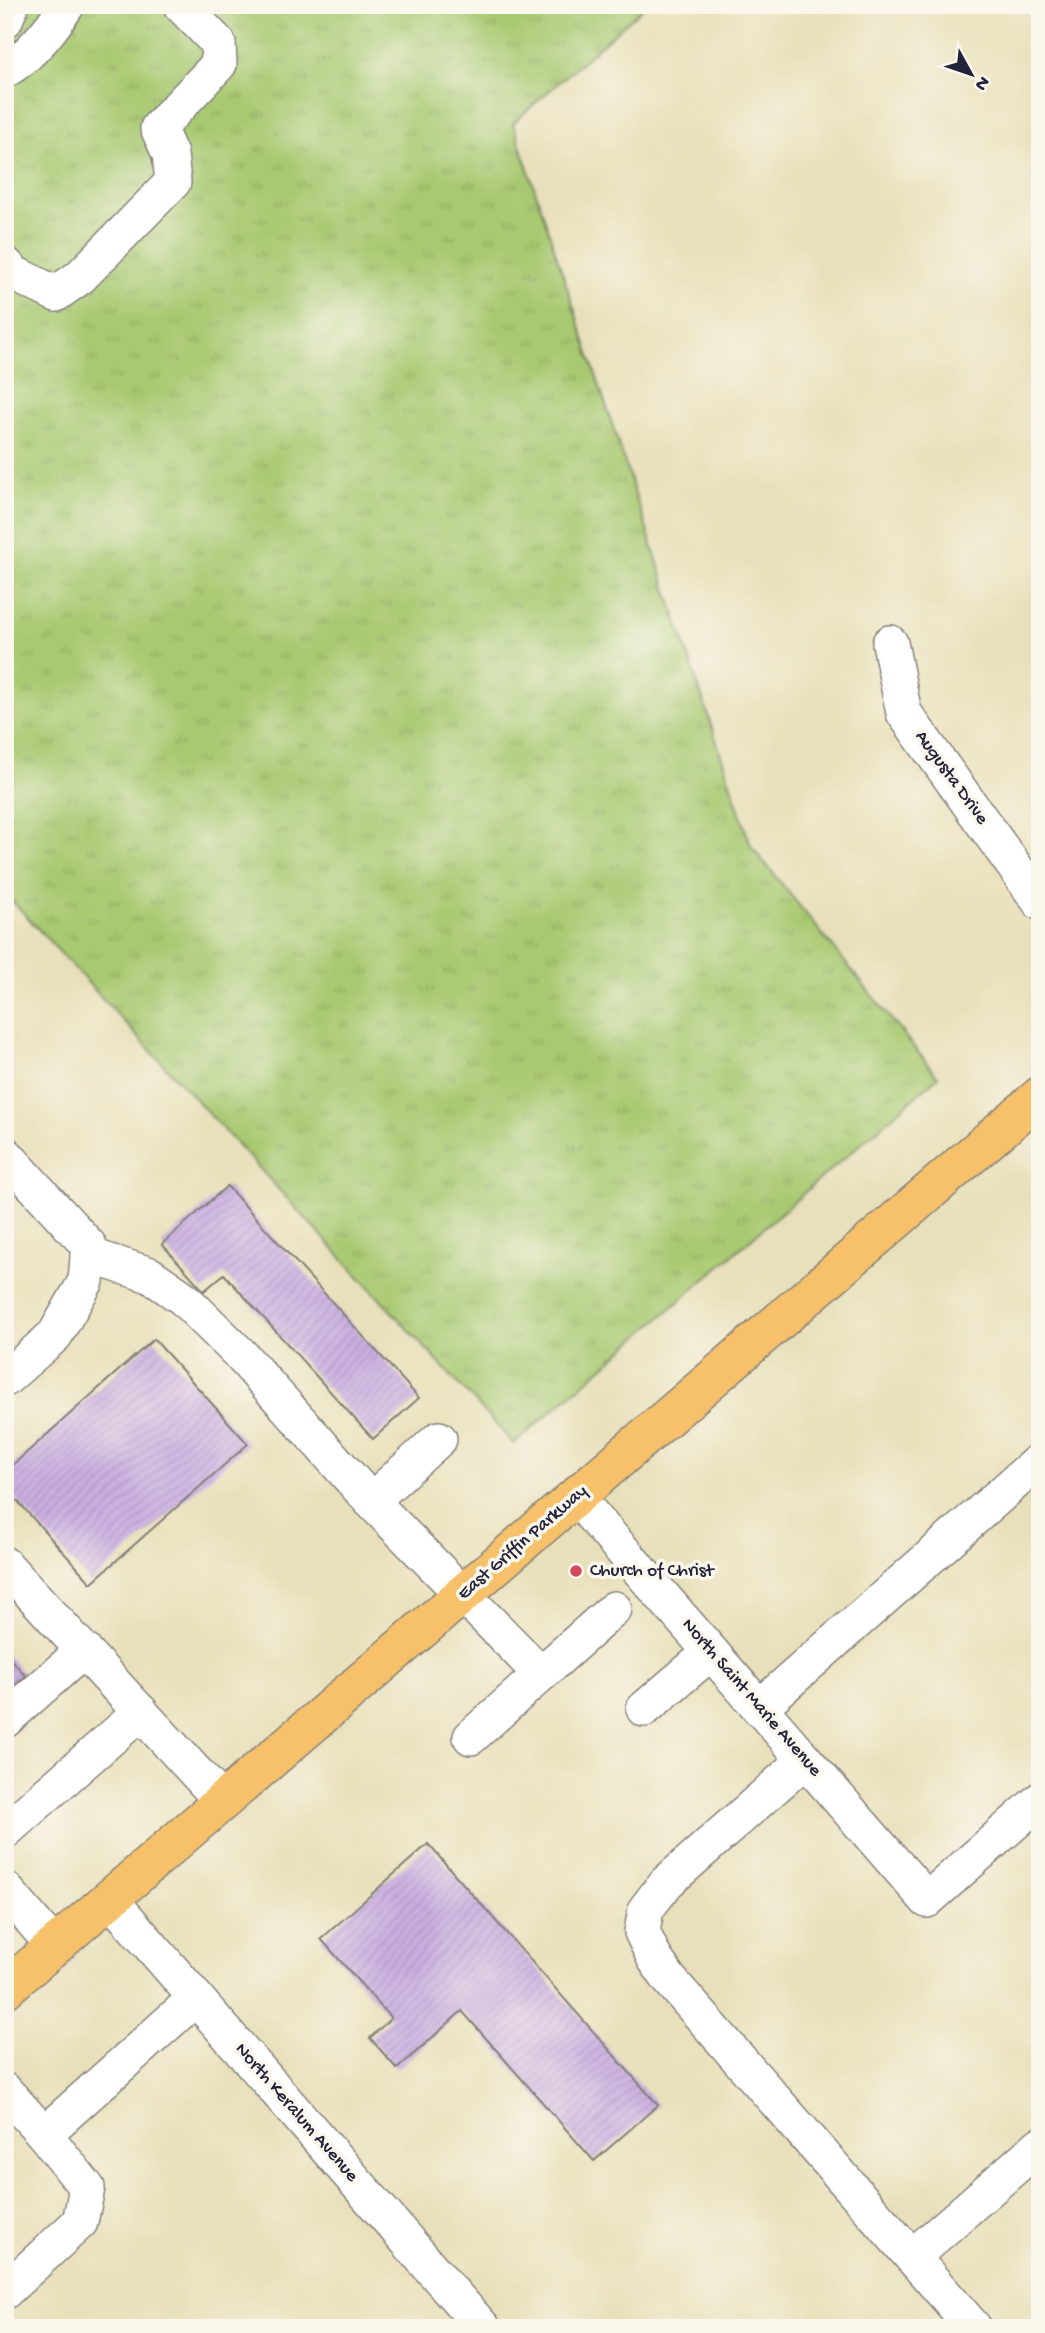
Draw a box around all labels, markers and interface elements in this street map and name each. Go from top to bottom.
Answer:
north arrow [936,38,1006,108]
text: N [969,71,994,95]
street label: Augusta Drive [909,726,993,830]
street label: East Griffin Parkway [453,1480,593,1606]
place label: Church of Christ [590,1560,716,1583]
marker: Church of Christ [568,1563,584,1579]
street label: North Saint Marie Avenue [676,1614,826,1782]
street label: North Keralum Avenue [229,2039,363,2188]

